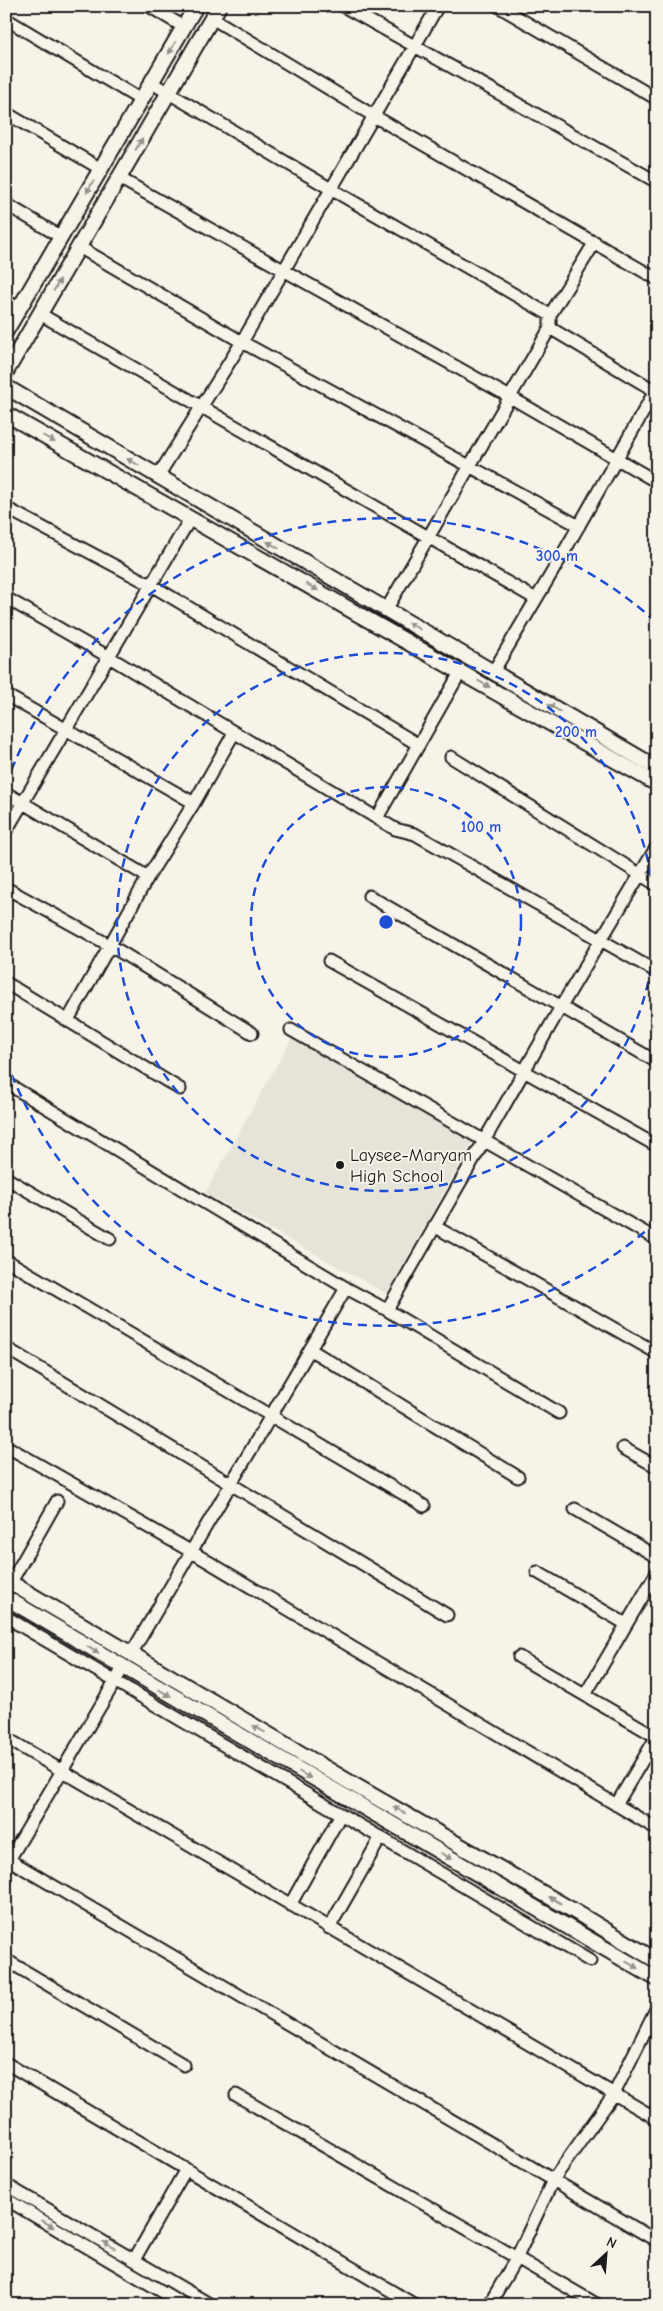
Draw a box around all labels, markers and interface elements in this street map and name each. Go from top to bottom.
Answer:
one-way arrow [167,42,176,55]
one-way arrow [134,138,143,151]
one-way arrow [86,181,95,194]
one-way arrow [53,277,61,292]
one-way arrow [42,434,55,443]
one-way arrow [126,458,141,466]
one-way arrow [267,540,280,549]
text: 300 m [536,547,578,565]
one-way arrow [305,583,319,592]
one-way arrow [407,622,420,631]
one-way arrow [477,680,491,689]
one-way arrow [548,704,561,713]
text: 200 m [555,723,597,741]
text: 100 m [461,818,501,836]
centre of rings [377,913,395,931]
place label: Laysee-Maryam High School [350,1145,472,1187]
marker: Laysee-Maryam High School [334,1159,346,1171]
one-way arrow [87,1646,100,1655]
one-way arrow [159,1688,172,1697]
one-way arrow [252,1724,265,1733]
one-way arrow [299,1770,312,1779]
one-way arrow [392,1806,406,1815]
one-way arrow [439,1852,454,1860]
one-way arrow [548,1896,563,1904]
one-way arrow [625,1960,638,1969]
one-way arrow [41,2220,56,2228]
north arrow [580,2228,630,2278]
text: N [604,2233,619,2252]
one-way arrow [102,2240,115,2249]

